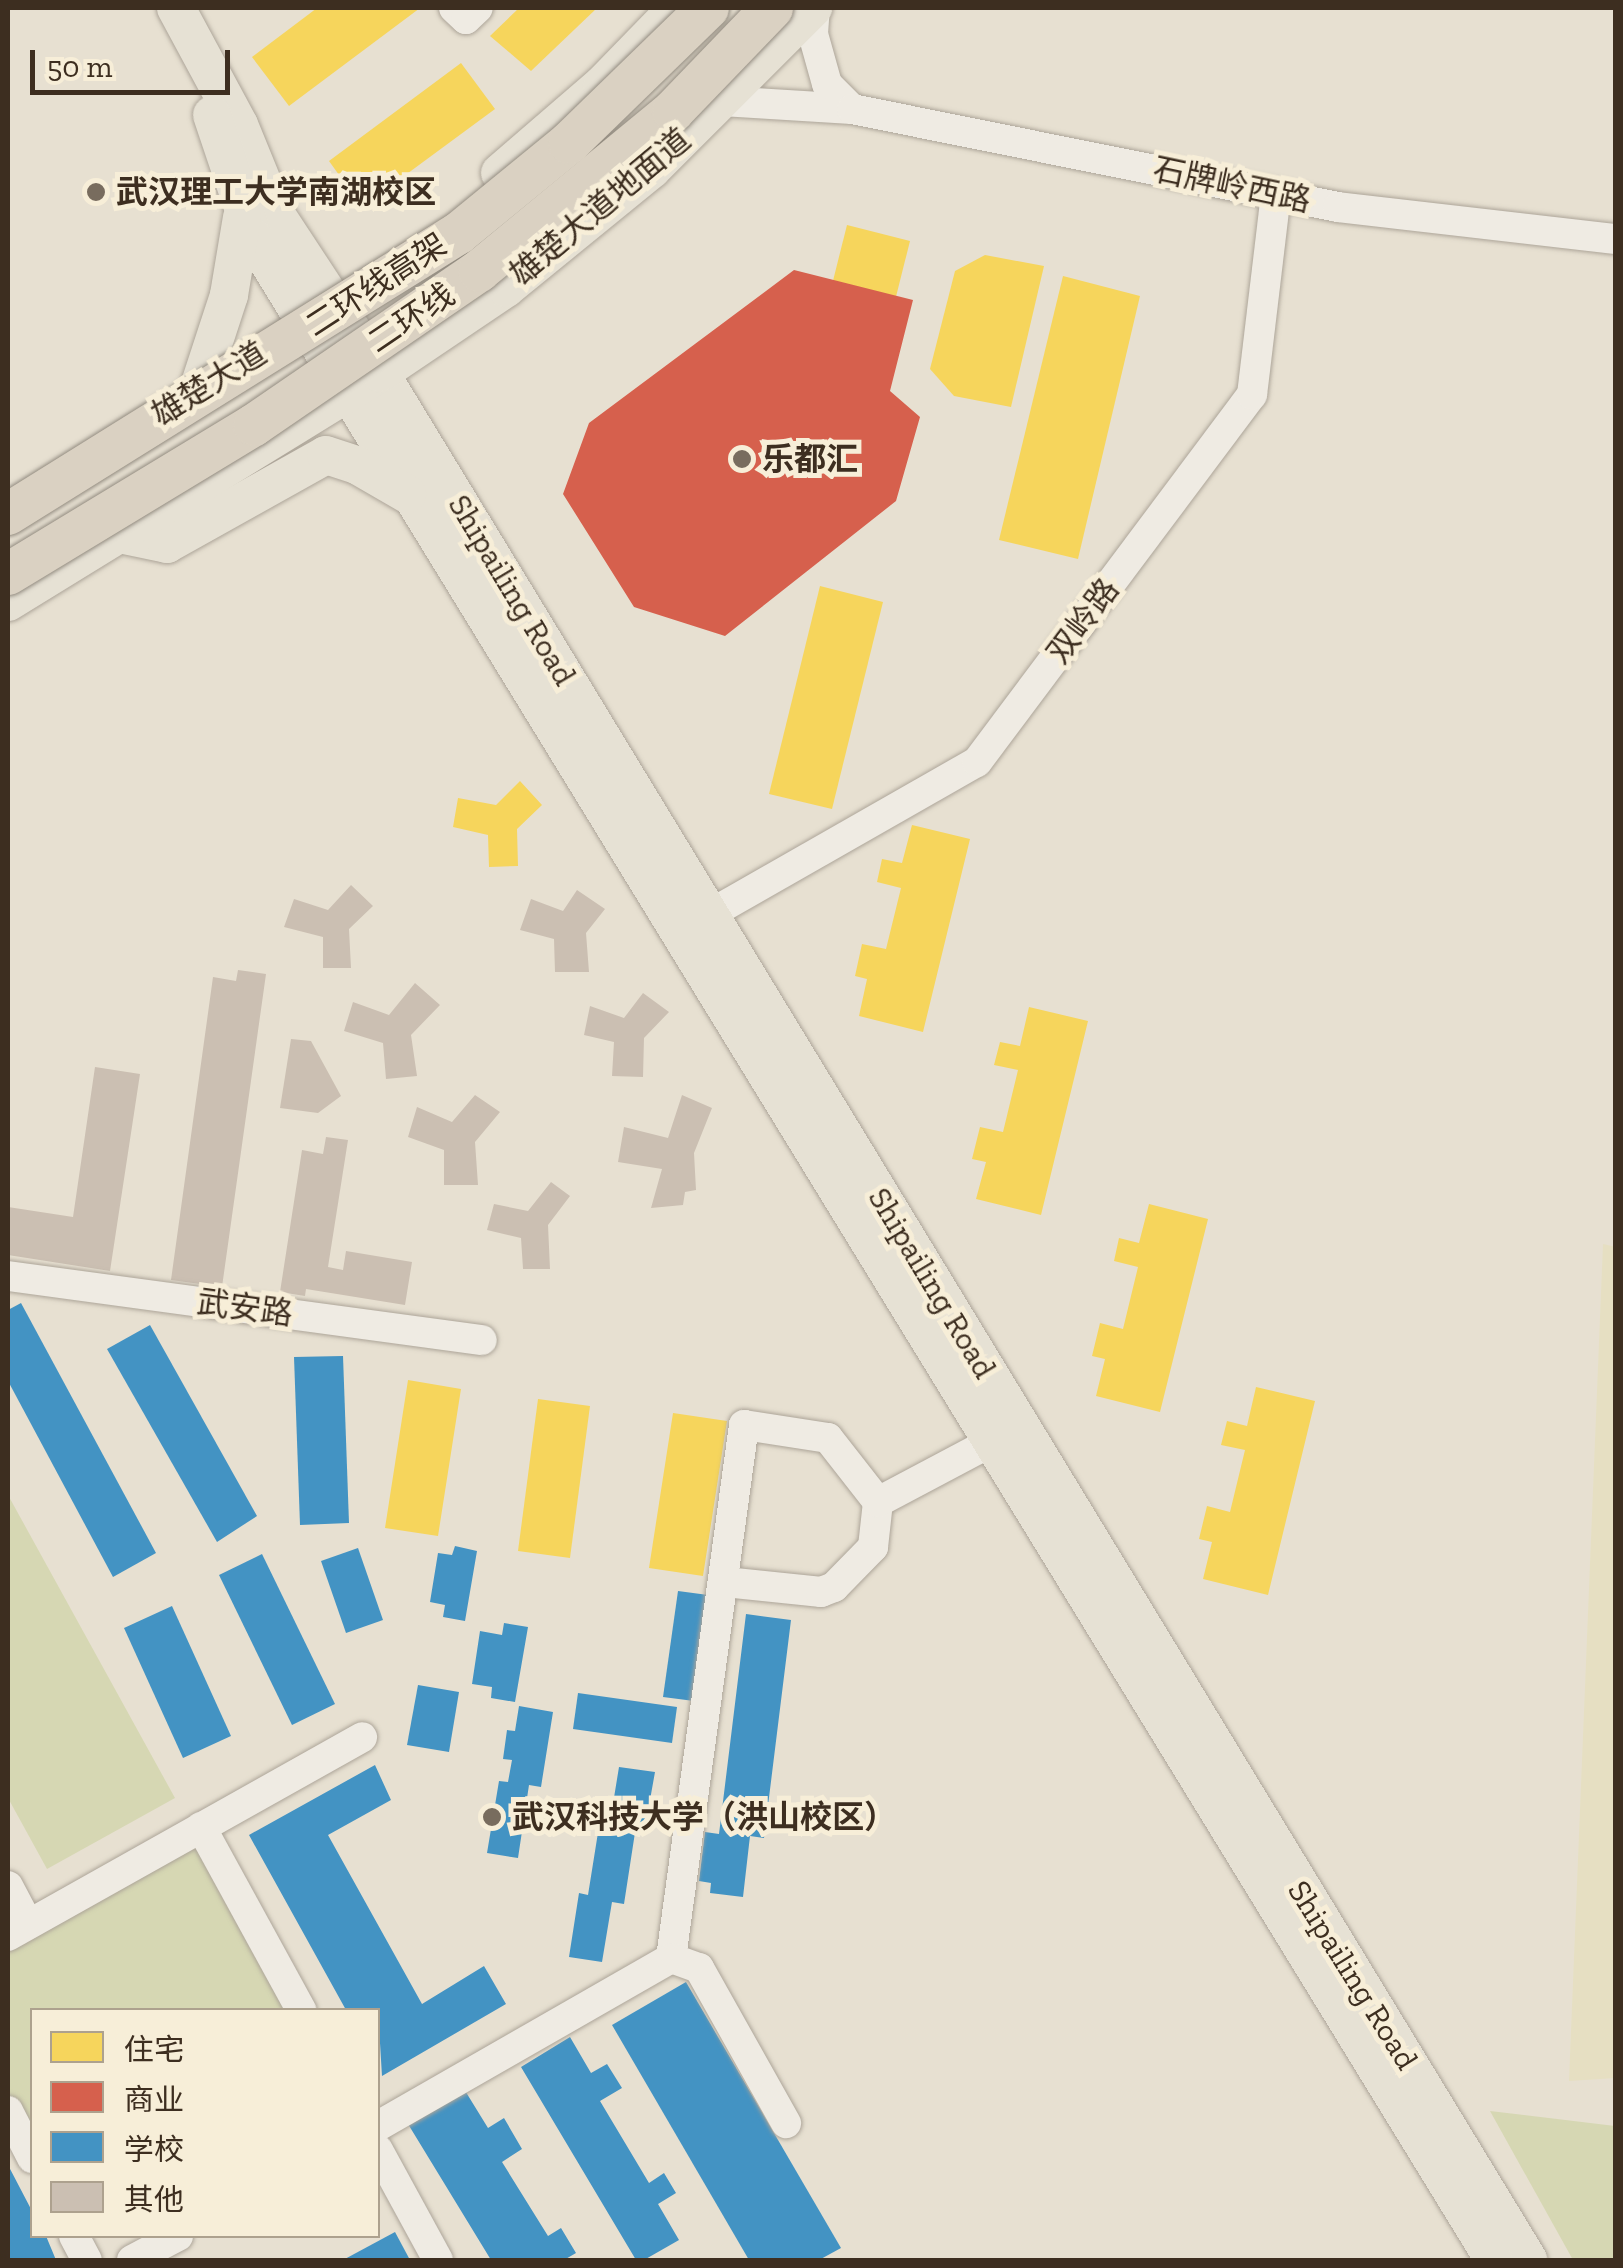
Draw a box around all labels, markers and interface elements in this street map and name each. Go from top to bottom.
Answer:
scale bar [35,30,235,92]
text: 50 m [47,49,112,85]
street label: 雄楚大道地面道 [502,120,698,294]
street label: 石牌岭西路 [1150,150,1314,220]
place label: 武汉理工大学南湖校区 [116,173,436,211]
marker: 武汉理工大学南湖校区 [85,181,107,203]
street label: 二环线高架 [298,225,454,345]
street label: 二环线 [360,275,462,361]
street label: 雄楚大道 [145,334,273,434]
place label: 乐都汇 [762,440,858,478]
marker: 乐都汇 [731,448,753,470]
street label: Shipailing Road [440,488,584,692]
street label: 双岭路 [1039,571,1127,671]
street label: Shipailing Road [860,1181,1004,1385]
street label: 武安路 [195,1282,295,1334]
place label: 武汉科技大学（洪山校区） [512,1798,896,1836]
marker: 武汉科技大学（洪山校区） [481,1806,503,1828]
street label: Shipailing Road [1280,1874,1426,2076]
legend [30,2008,380,2238]
text: 住宅 [124,2032,184,2068]
text: 商业 [124,2082,184,2118]
text: 学校 [124,2132,184,2168]
text: 其他 [124,2182,184,2218]

